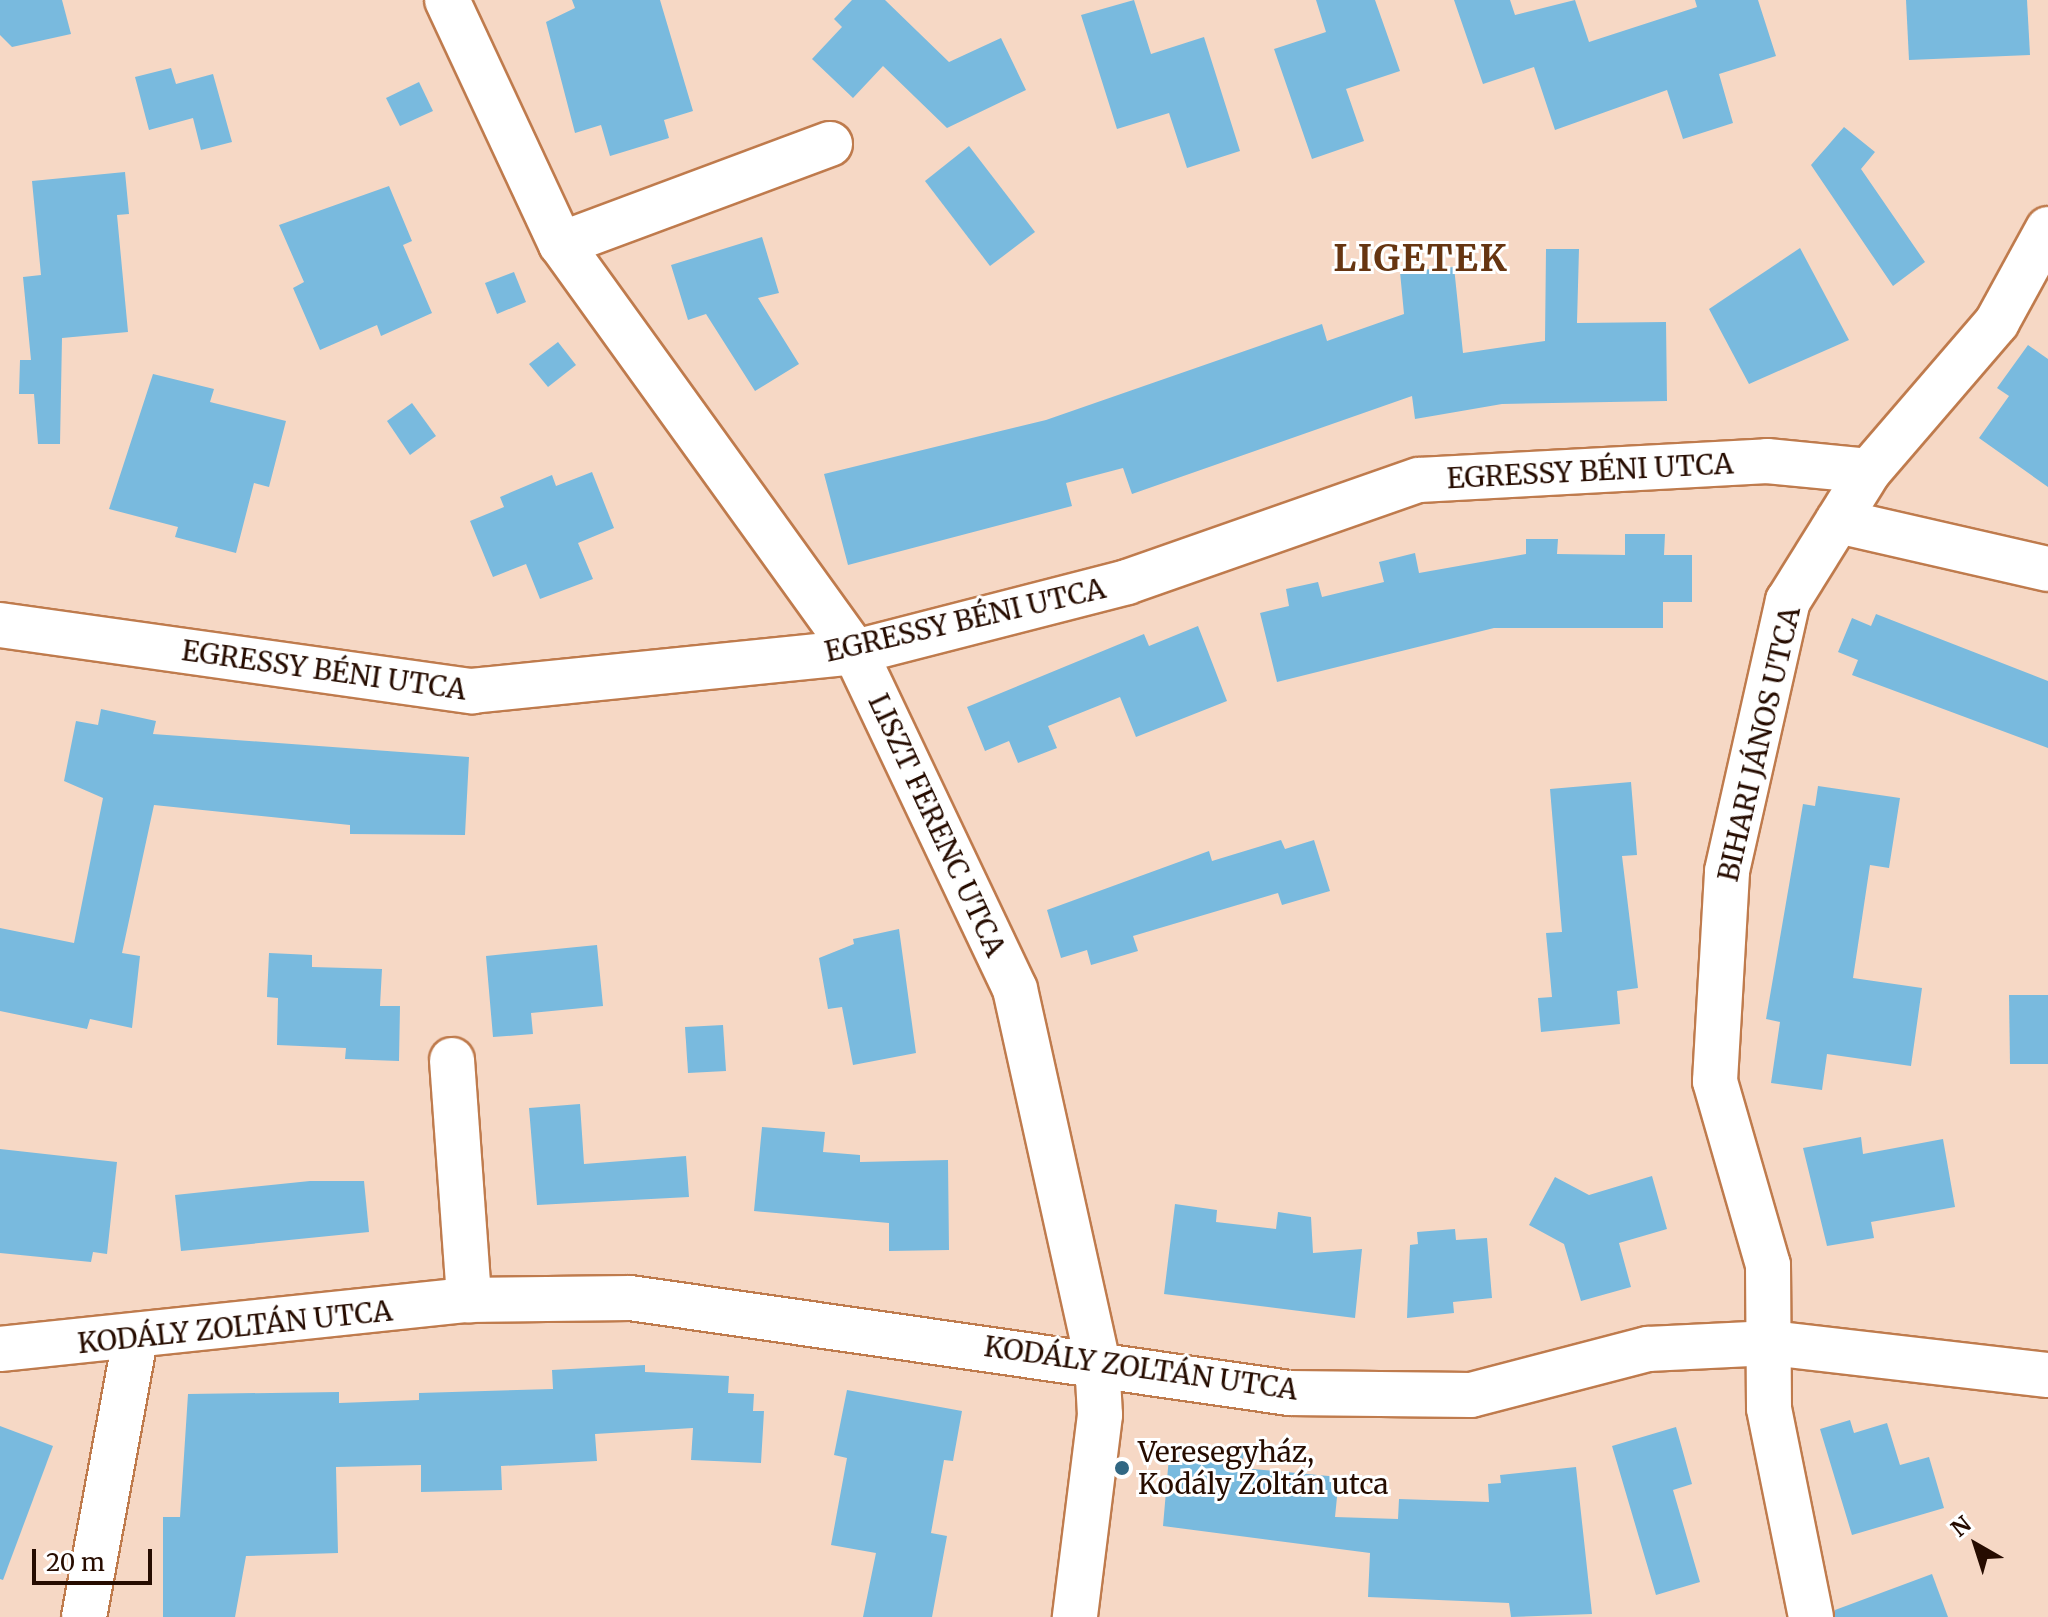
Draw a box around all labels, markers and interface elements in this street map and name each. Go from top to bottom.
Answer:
district label: LIGETEK [1333,237,1509,281]
street label: EGRESSY BÉNI UTCA [1446,447,1734,495]
street label: EGRESSY BÉNI UTCA [821,571,1109,669]
street label: BIHARI JÁNOS UTCA [1711,603,1807,885]
street label: EGRESSY BÉNI UTCA [180,633,468,707]
street label: LISZT FERENC UTCA [861,689,1013,961]
street label: KODÁLY ZOLTÁN UTCA [76,1294,394,1360]
street label: KODÁLY ZOLTÁN UTCA [982,1329,1300,1407]
place label: Veresegyház, Kodály Zoltán utca [1138,1435,1389,1501]
marker: Veresegyház, Kodály Zoltán utca [1113,1459,1131,1477]
north arrow [1936,1505,2016,1585]
text: N [1945,1510,1976,1543]
scale bar [36,1533,156,1583]
text: 20 m [46,1547,105,1578]

